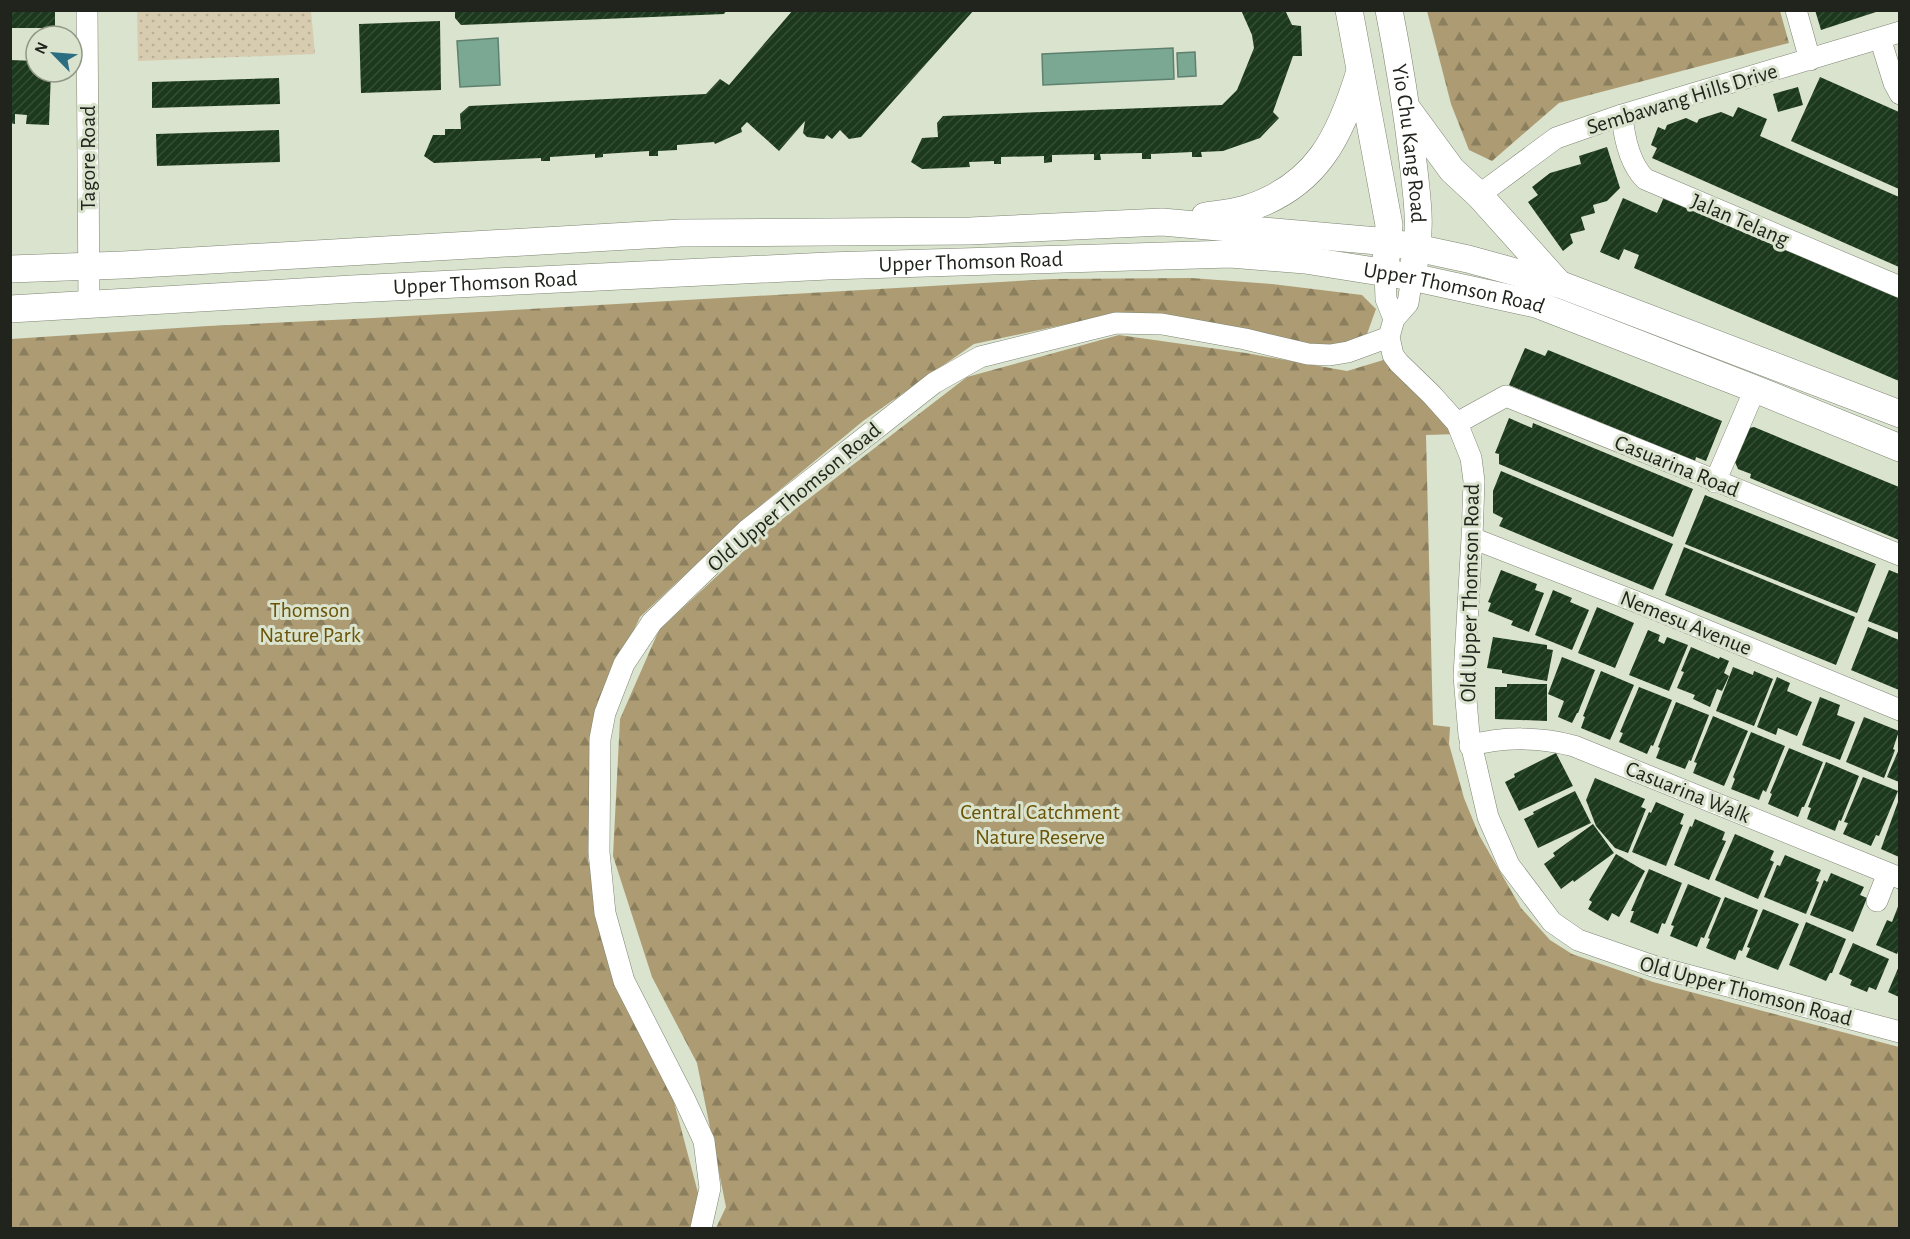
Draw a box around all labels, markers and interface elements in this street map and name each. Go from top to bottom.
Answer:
north arrow [24,24,84,84]
text: N [32,40,51,57]
street label: Sembawang Hills Drive [1584,60,1780,138]
street label: Yio Chu Kang Road [1388,62,1429,223]
street label: Tagore Road [77,105,99,211]
street label: Jalan Telang [1688,190,1792,251]
street label: Upper Thomson Road [878,248,1063,275]
street label: Upper Thomson Road [1362,258,1548,317]
street label: Upper Thomson Road [393,267,578,298]
street label: Old Upper Thomson Road [703,418,885,576]
street label: Casuarina Road [1612,431,1742,501]
street label: Old Upper Thomson Road [1457,483,1483,703]
street label: Nemesu Avenue [1617,587,1755,659]
park label: Thomson Nature Park [259,599,361,646]
street label: Casuarina Walk [1622,757,1754,827]
park label: Central Catchment Nature Reserve [960,801,1120,848]
street label: Old Upper Thomson Road [1638,952,1854,1030]

